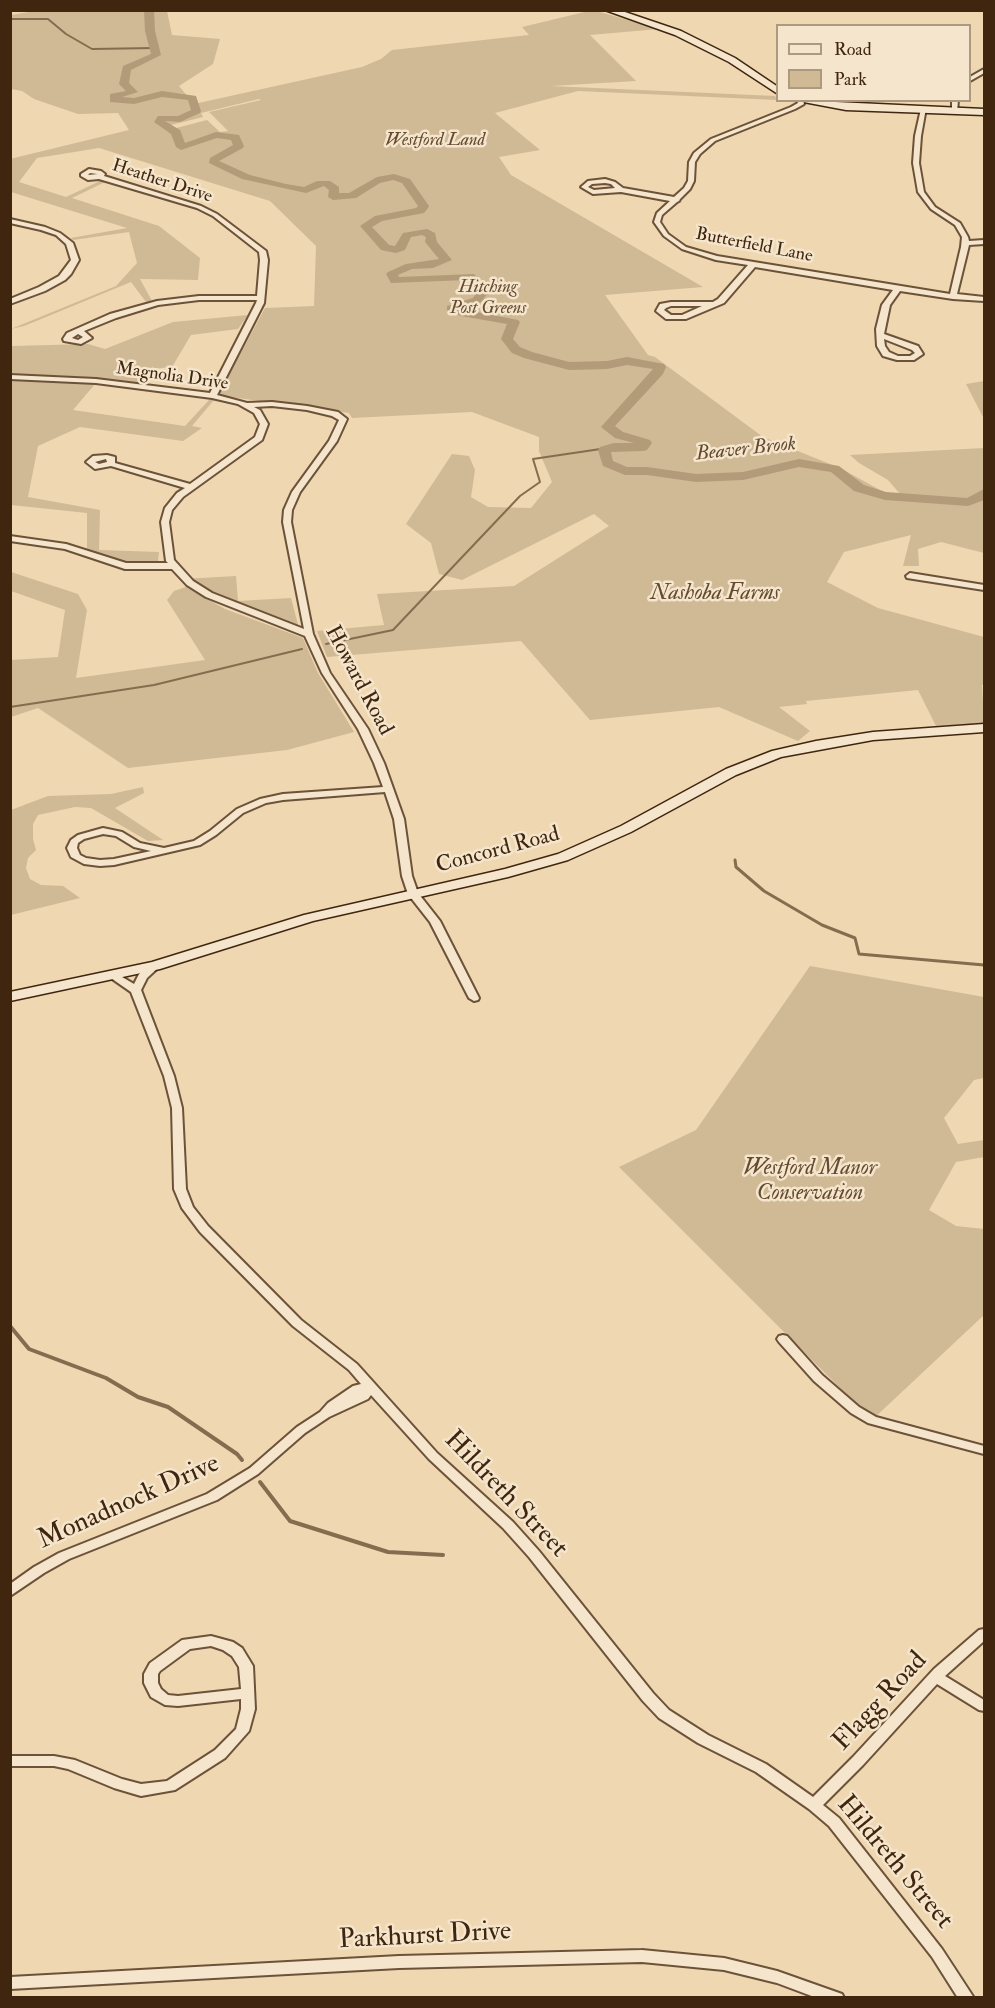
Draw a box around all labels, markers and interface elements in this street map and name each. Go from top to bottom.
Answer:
legend [776,24,971,102]
text: Road [834,38,872,61]
text: Park [834,68,867,91]
park label: Westford Land [385,130,485,152]
street label: Heather Drive [109,156,215,208]
street label: Butterfield Lane [694,224,814,268]
park label: Hitching Post Greens [450,277,526,320]
street label: Magnolia Drive [114,358,230,396]
water label: Beaver Brook [695,433,797,467]
park label: Nashoba Farms [650,581,780,607]
street label: Howard Road [318,622,398,740]
street label: Concord Road [433,822,563,880]
park label: Westford Manor Conservation [743,1156,877,1208]
street label: Hildreth Street [436,1425,574,1565]
street label: Monadnock Drive [33,1449,225,1557]
street label: Flagg Road [827,1646,935,1758]
street label: Hildreth Street [829,1790,959,1936]
street label: Parkhurst Drive [338,1916,512,1958]

